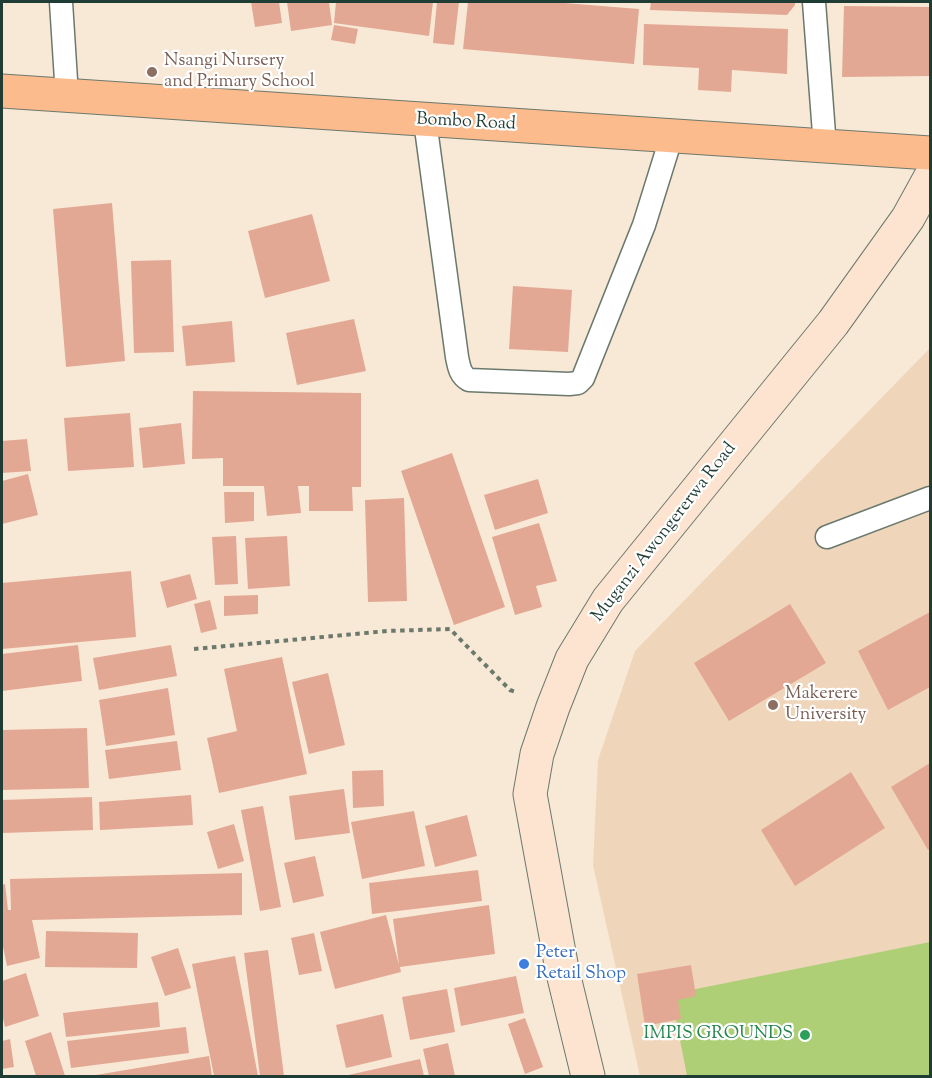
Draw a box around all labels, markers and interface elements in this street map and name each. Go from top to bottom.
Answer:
place label: Nsangi Nursery and Primary School [164,51,315,94]
marker: Nsangi Nursery and Primary School [145,65,159,79]
street label: Bombo Road [416,110,516,136]
street label: Muganzi Awongererwa Road [588,439,742,627]
place label: Makerere University [785,684,867,726]
marker: Makerere University [766,698,780,712]
place label: Peter Retail Shop [536,943,626,986]
marker: Peter Retail Shop [517,957,531,971]
place label: IMPIS GROUNDS [643,1024,793,1046]
marker: IMPIS GROUNDS [798,1028,812,1042]

